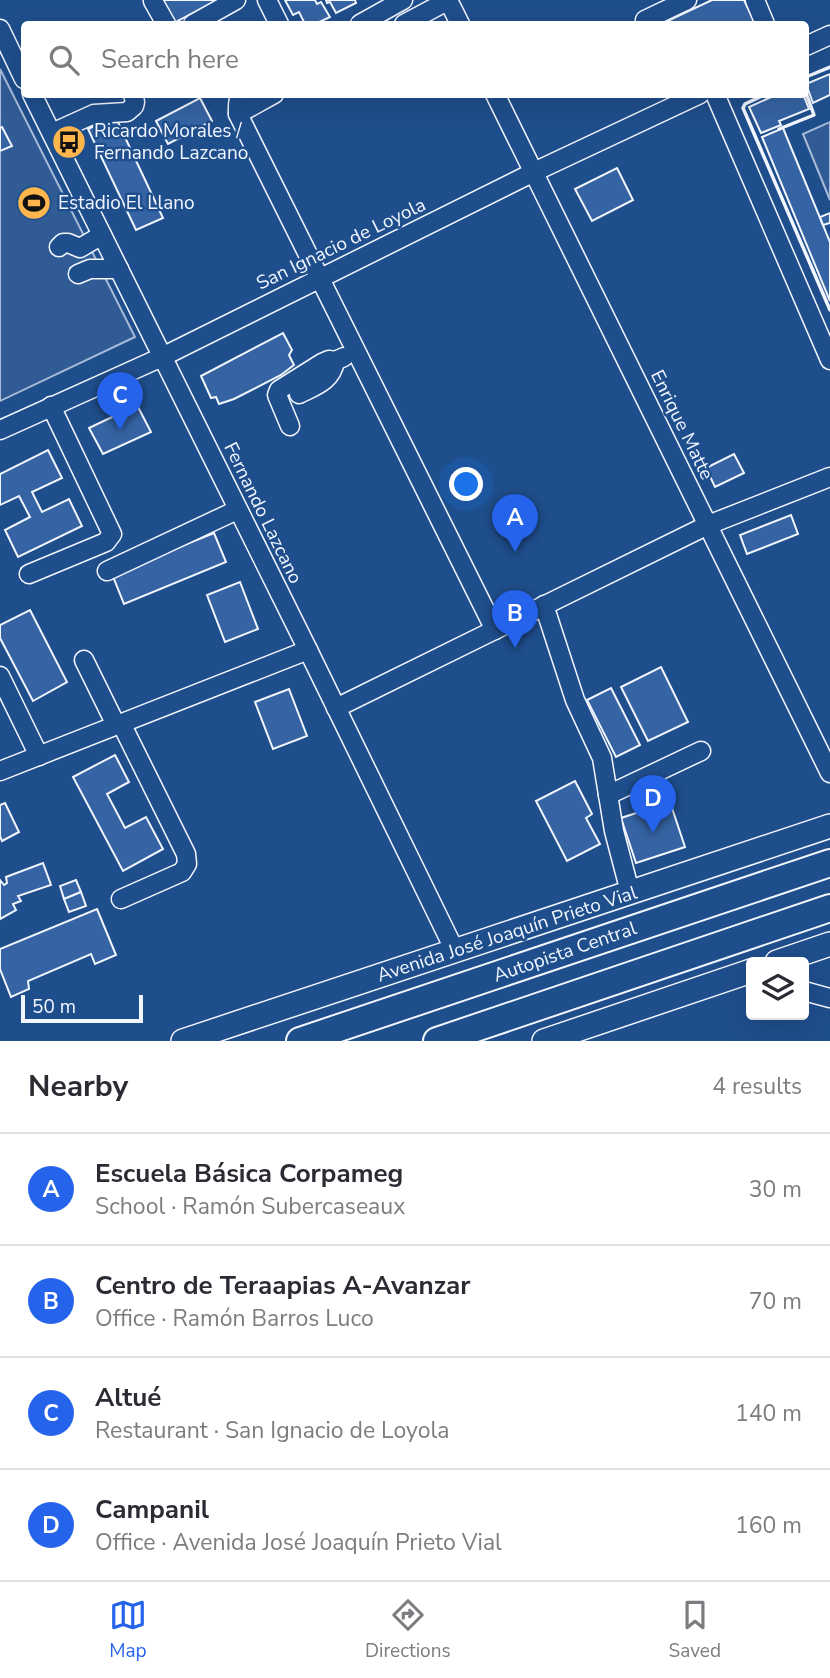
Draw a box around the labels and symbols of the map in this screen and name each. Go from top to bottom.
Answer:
place label: Ricardo Morales / Fernando Lazcano [94,118,248,166]
bus stop icon: Ricardo Morales / Fernando Lazcano [50,123,88,161]
sports icon: Estadio El Llano [15,184,53,222]
place label: Estadio El Llano [58,190,195,216]
street label: San Ignacio de Loyola [252,192,430,296]
street label: Enrique Matte [644,366,720,484]
pin: C [97,372,143,430]
street label: Fernando Lazcano [217,438,309,588]
your location [449,467,483,501]
pin: A [492,494,538,552]
pin: B [492,590,538,648]
pin: D [630,775,676,833]
street label: Avenida José Joaquín Prieto Vial [374,879,641,988]
street label: Autopista Central [490,915,640,989]
scale bar [21,992,144,1024]

